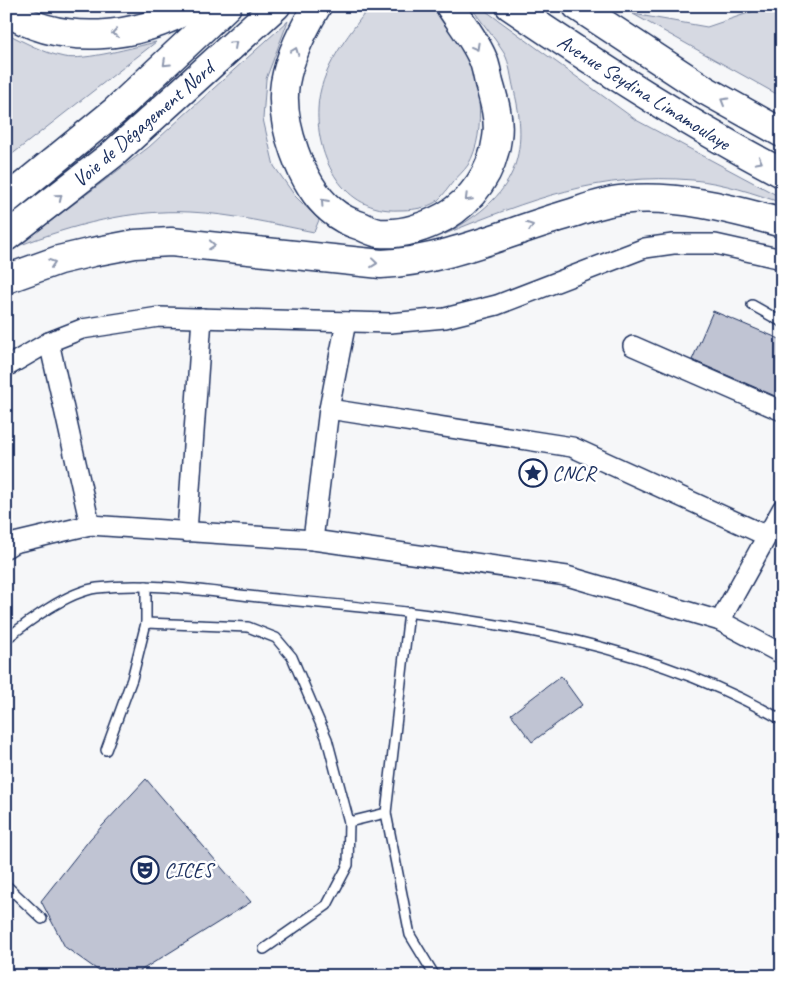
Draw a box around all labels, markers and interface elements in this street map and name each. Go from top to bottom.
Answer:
one-way arrow [110,27,119,37]
street label: Avenue Seydina Limamoulaye [553,28,736,156]
one-way arrow [228,41,237,50]
one-way arrow [470,42,480,51]
one-way arrow [289,47,299,56]
street label: Voie de Dégagement Nord [67,53,222,192]
one-way arrow [163,57,172,66]
one-way arrow [720,97,729,107]
one-way arrow [754,155,763,165]
one-way arrow [465,192,474,201]
one-way arrow [53,195,62,203]
one-way arrow [321,199,330,208]
one-way arrow [526,221,534,231]
one-way arrow [208,239,216,250]
one-way arrow [370,257,378,268]
one-way arrow [47,258,56,268]
place icon: CNCR [518,458,548,488]
place label: CNCR [552,460,598,486]
theatre icon: CICES [130,855,160,885]
place label: CICES [164,857,215,883]

